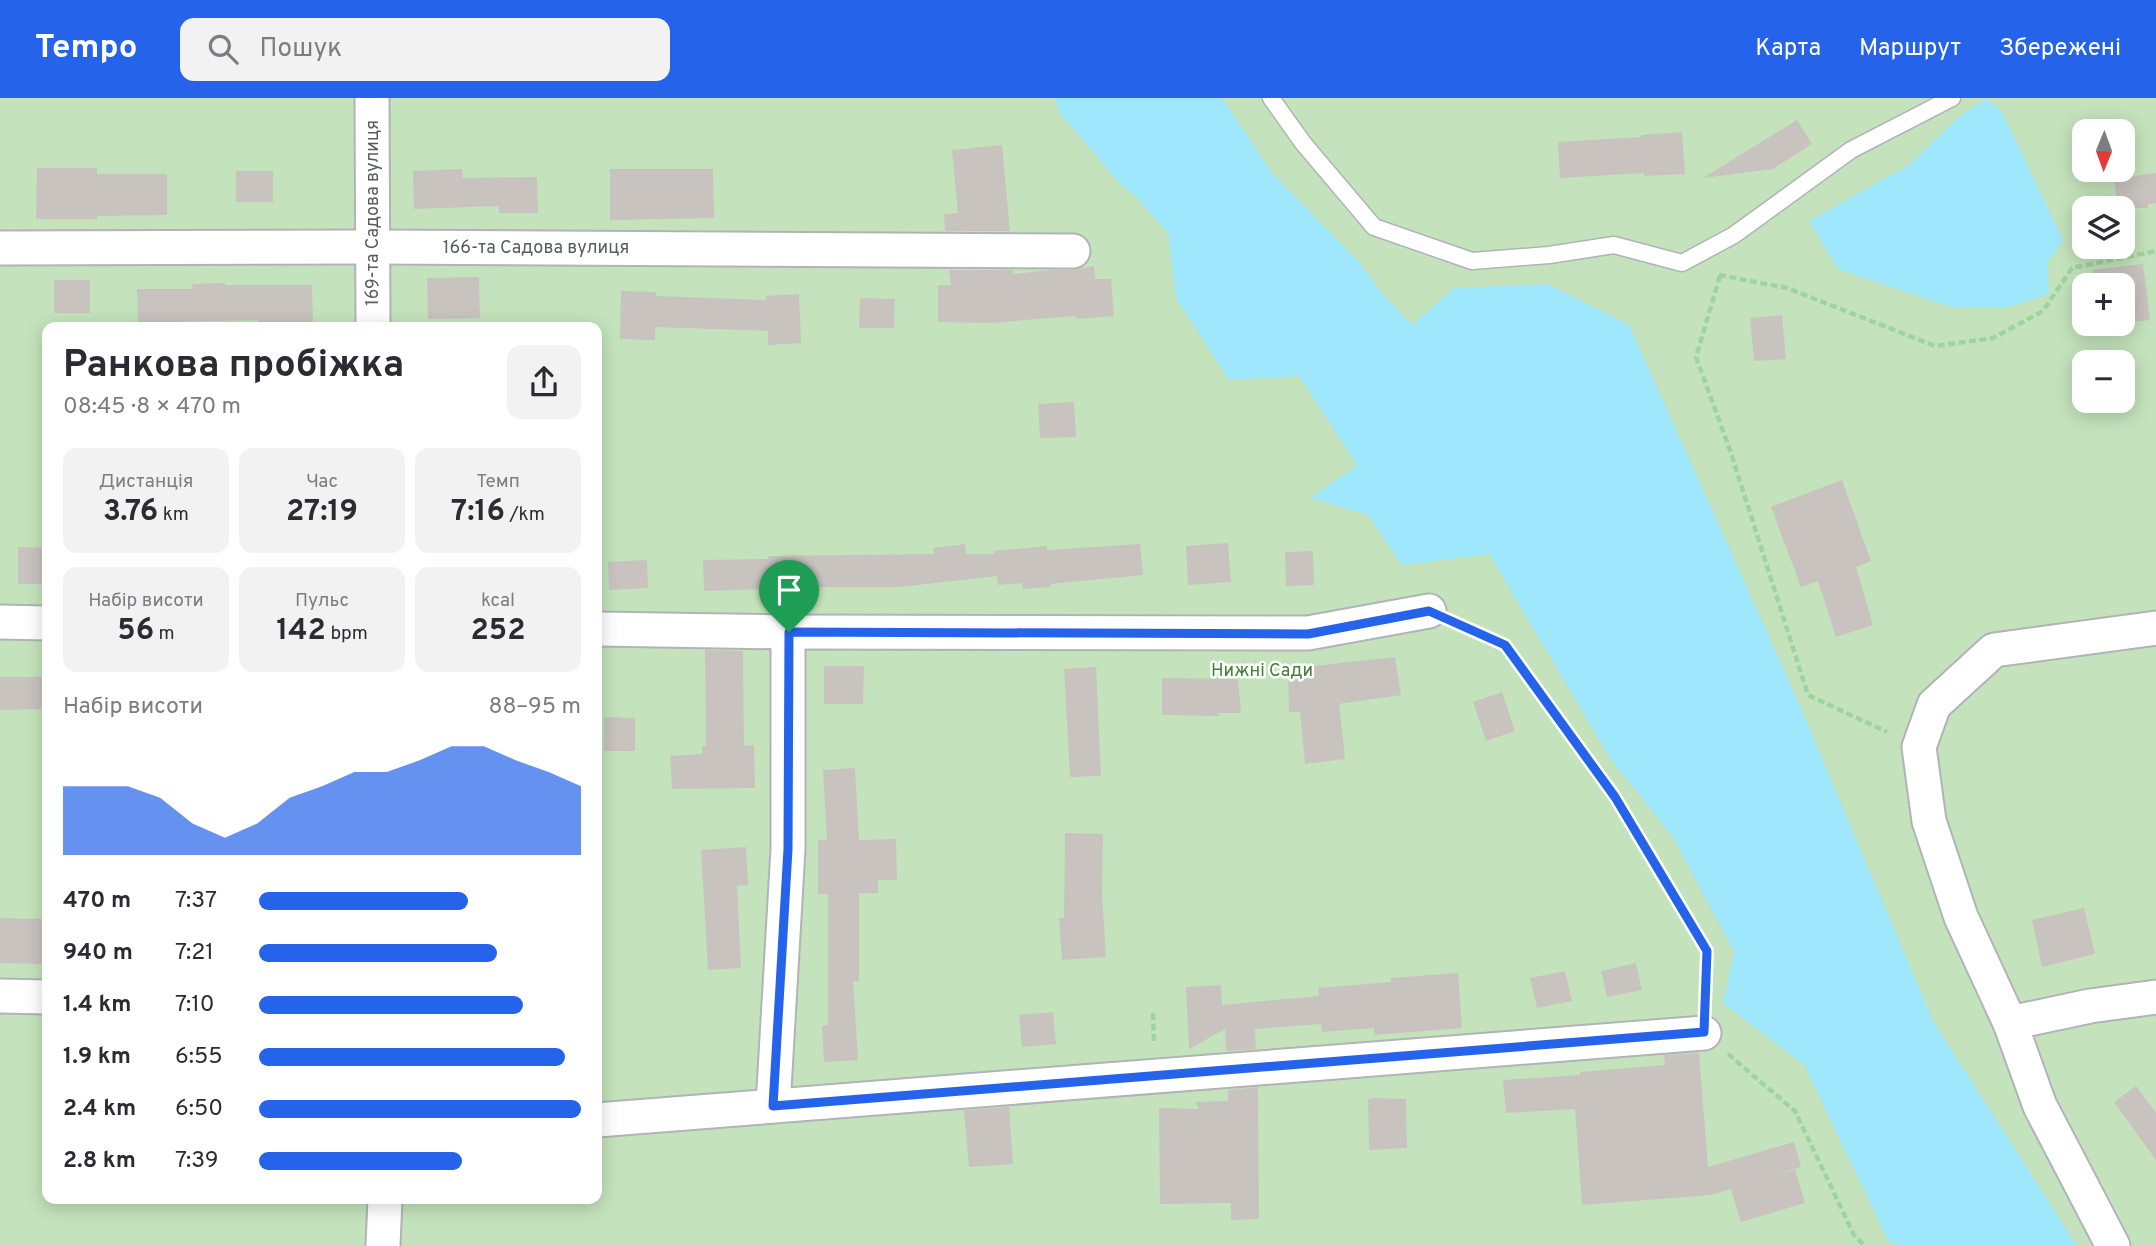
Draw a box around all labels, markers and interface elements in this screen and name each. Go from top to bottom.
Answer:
search box [180,18,670,81]
text: Tempo [35,28,138,70]
icon: search [204,30,242,68]
text: Пошук [260,33,342,66]
text: Карта [1755,34,1821,64]
text: Маршрут [1859,34,1961,64]
text: Збережені [1999,34,2121,64]
north arrow [2072,119,2135,182]
map controls [2072,119,2135,413]
street label: 169-та Садова вулиця [362,120,385,306]
button: layers [2072,196,2135,259]
street label: 166-та Садова вулиця [443,237,629,260]
button: + [2072,273,2135,336]
text: Ранкова пробіжка [63,342,404,391]
button: share [507,345,581,419]
button: − [2072,350,2135,413]
text: 08:45 · 8 × 470 m [63,393,241,422]
text: Дистанція [99,470,193,494]
text: Час [306,470,338,494]
text: Темп [476,470,520,494]
text: 3.76 [103,494,158,531]
text: 27:19 [286,494,358,531]
text: 7:16 [451,494,505,531]
text: km [158,503,189,527]
text: /km [505,503,545,527]
pin [759,560,819,632]
icon: arrive [770,571,808,609]
text: Набір висоти [88,589,204,613]
text: Пульс [295,589,349,613]
text: kcal [481,589,515,613]
text: 56 [117,613,154,650]
text: 142 [276,613,326,650]
text: 252 [470,613,526,650]
text: m [154,622,175,646]
text: bpm [326,622,368,646]
park label: Нижні Сади [1211,660,1313,683]
text: Набір висоти [63,693,203,722]
text: 88–95 m [488,693,581,722]
text: 470 m [63,887,131,916]
text: 7:37 [175,887,217,916]
text: 940 m [63,939,133,968]
text: 7:21 [175,939,214,968]
text: 1.4 km [63,991,131,1020]
text: 7:10 [175,991,215,1020]
text: 1.9 km [63,1043,131,1072]
text: 6:55 [175,1043,222,1072]
text: 2.4 km [63,1095,136,1124]
text: 6:50 [175,1095,223,1124]
text: 2.8 km [63,1147,136,1176]
text: 7:39 [175,1147,218,1176]

